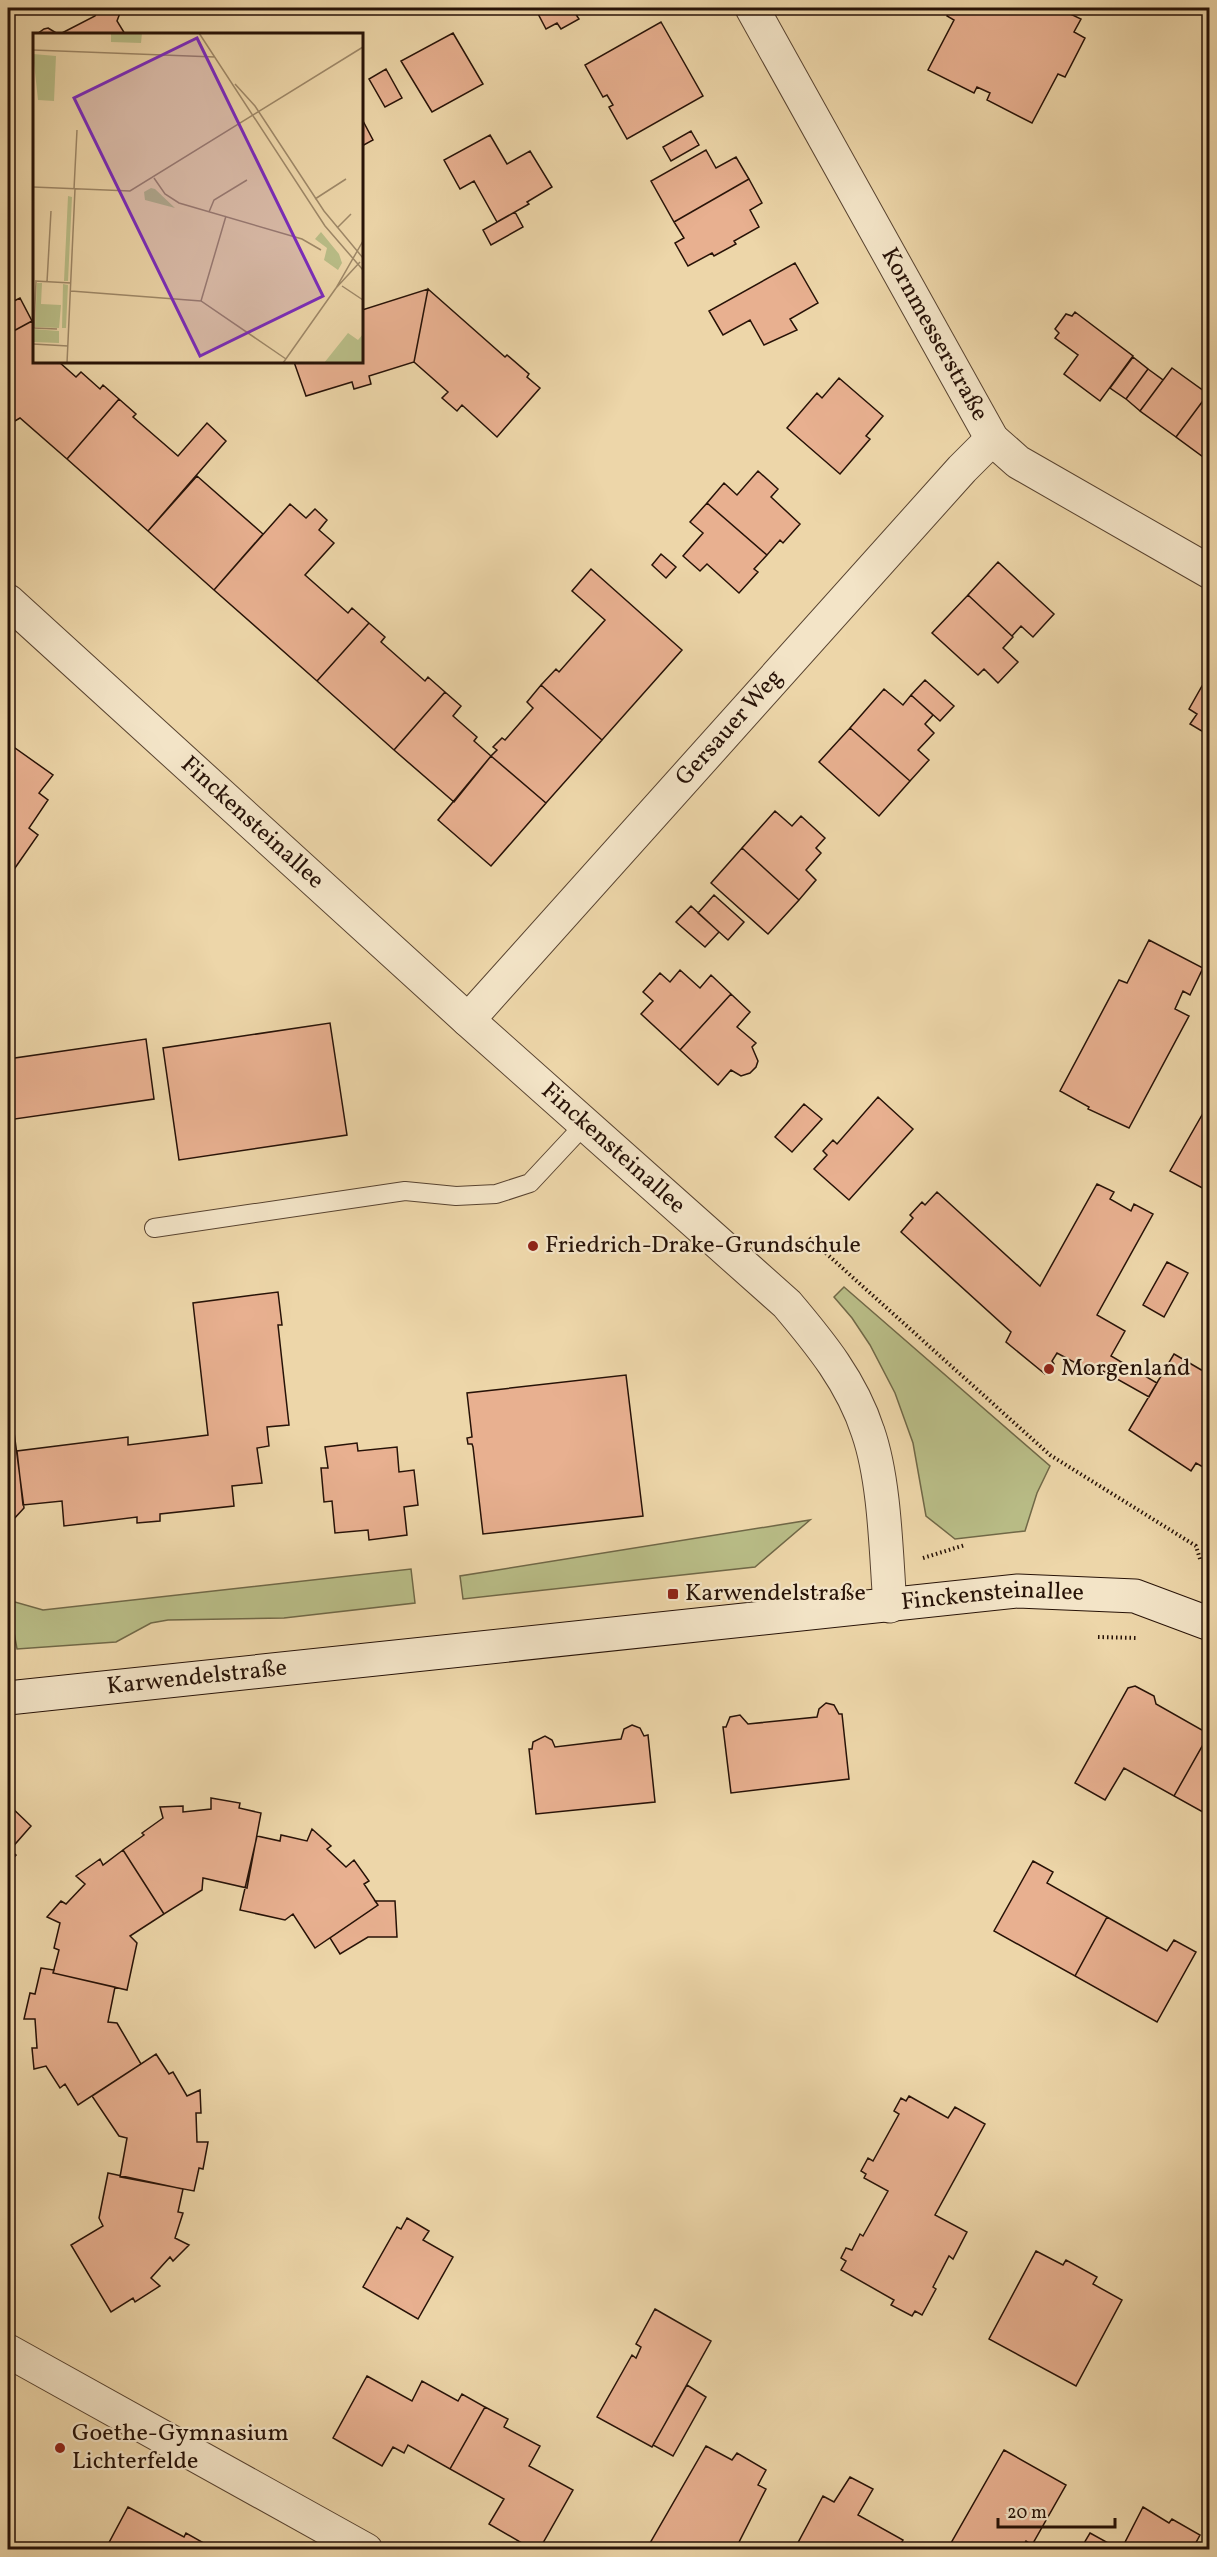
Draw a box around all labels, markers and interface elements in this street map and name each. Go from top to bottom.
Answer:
inset map [33,33,363,363]
street label: Kornmesserstraße [872,242,996,428]
street label: Gersauer Weg [668,662,791,794]
street label: Finckensteinallee [173,749,331,898]
street label: Finckensteinallee [533,1075,693,1223]
place label: Friedrich-Drake-Grundschule [545,1229,861,1263]
marker: Friedrich-Drake-Grundschule [526,1239,540,1253]
place label: Morgenland [1061,1352,1191,1386]
marker: Morgenland [1042,1362,1056,1376]
street label: Finckensteinallee [899,1574,1085,1620]
place label: Karwendelstraße [685,1577,866,1611]
marker: Karwendelstraße [666,1587,680,1601]
street label: Karwendelstraße [105,1652,289,1704]
place label: Goethe-Gymnasium Lichterfelde [72,2417,289,2479]
marker: Goethe-Gymnasium Lichterfelde [53,2441,67,2455]
scale bar [998,2491,1115,2529]
text: 20 m [1007,2501,1047,2526]

